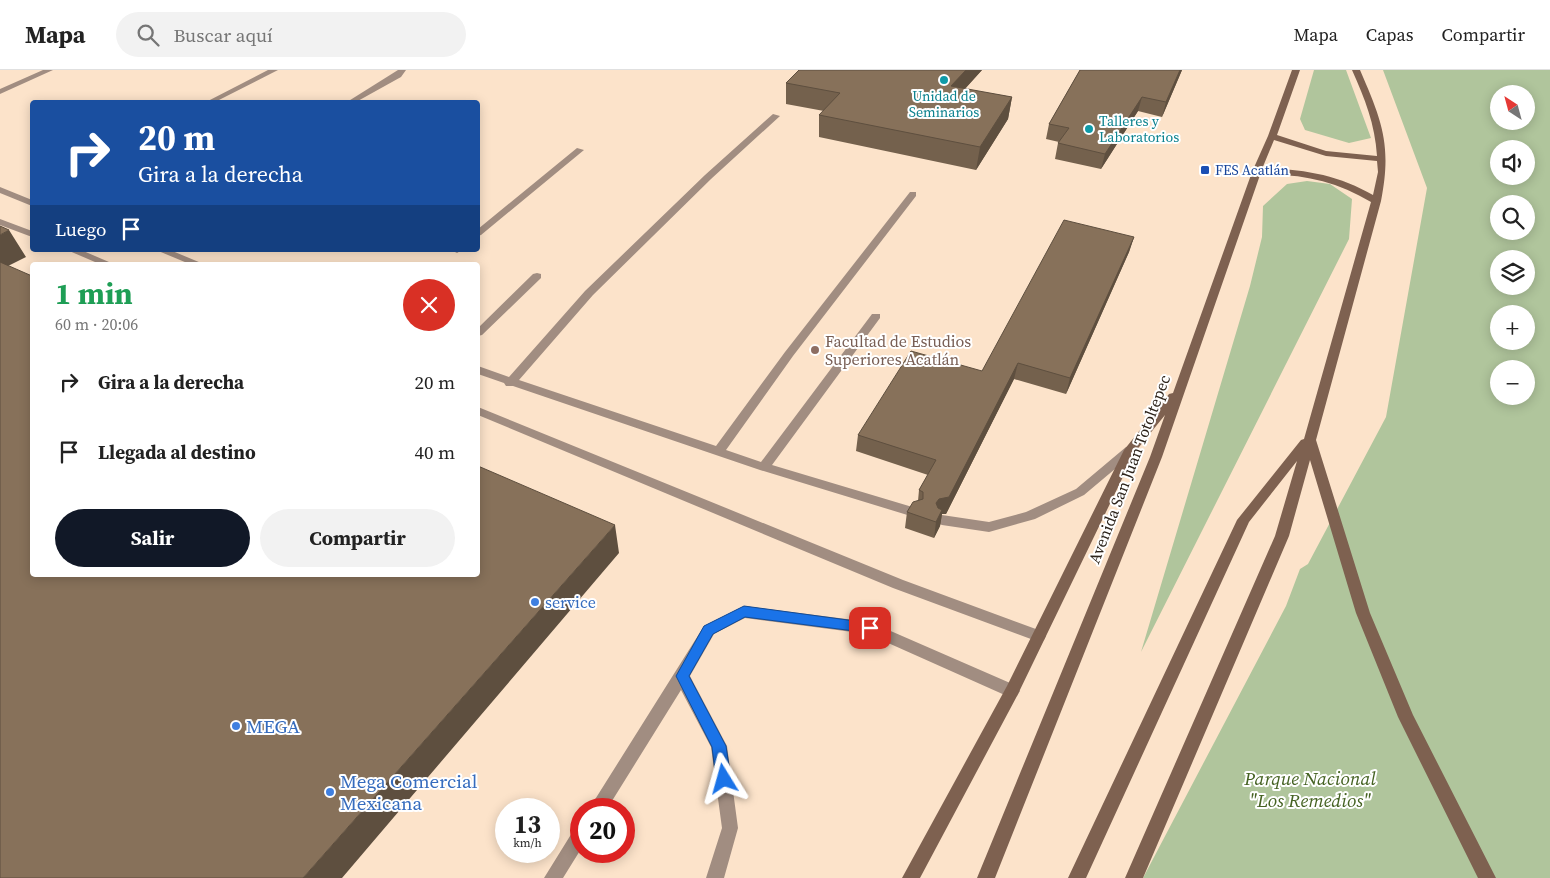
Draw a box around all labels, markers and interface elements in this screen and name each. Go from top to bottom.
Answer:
search box [116,12,466,57]
text: Mapa [25,18,86,51]
icon: search [134,21,162,49]
text: Buscar aquí [174,22,273,48]
text: Mapa [1293,22,1338,47]
text: Capas [1366,22,1413,47]
text: Compartir [1441,22,1525,47]
marker: Unidad de Seminarios [938,74,950,86]
north arrow [1490,85,1535,130]
map controls [1490,85,1535,405]
place label: Unidad de Seminarios [909,86,979,122]
place label: Talleres y Laboratorios [1099,111,1179,147]
text: 20 m [138,114,215,162]
icon: right [55,120,120,185]
marker: Talleres y Laboratorios [1083,123,1095,135]
button: sound [1490,140,1535,185]
text: Gira a la derecha [138,159,303,189]
place label: FES Acatlán [1215,160,1289,180]
marker: FES Acatlán [1199,164,1211,176]
button: search [1490,195,1535,240]
icon: arrive [117,215,145,243]
text: Luego [55,216,107,242]
button: layers [1490,250,1535,295]
text: 1 min [55,273,133,314]
button: close [403,279,455,331]
button: + [1490,305,1535,350]
text: 60 m · 20:06 [55,313,138,335]
place label: Facultad de Estudios Superiores Acatlán [825,330,971,370]
marker: Facultad de Estudios Superiores Acatlán [809,344,821,356]
button: − [1490,360,1535,405]
icon: right [55,368,83,396]
text: Gira a la derecha [98,369,244,395]
text: 20 m [414,369,455,395]
street label: Avenida San Juan Totoltepec [1083,371,1175,567]
icon: arrive [55,438,83,466]
text: Llegada al destino [98,439,256,465]
text: 40 m [414,439,455,465]
button: Salir [55,509,250,567]
button: Compartir [260,509,455,567]
place label: service [545,591,596,613]
marker: service [529,596,541,608]
pin [849,607,891,649]
icon: arrive [856,614,884,642]
place label: MEGA [246,713,300,739]
marker: MEGA [230,720,242,732]
position arrow [697,752,749,804]
park label: Parque Nacional "Los Remedios" [1243,765,1376,813]
place label: Mega Comercial Mexicana [340,768,478,816]
marker: Mega Comercial Mexicana [324,786,336,798]
speed limit sign: 20 [570,798,635,863]
text: 13 [514,807,541,841]
text: km/h [513,835,542,851]

